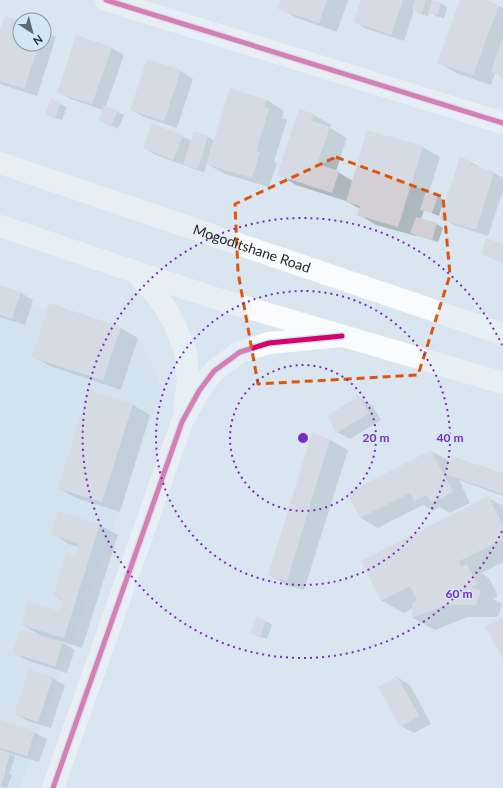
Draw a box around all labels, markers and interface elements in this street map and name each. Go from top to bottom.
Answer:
north arrow [12,12,52,52]
text: N [31,33,45,48]
street label: Mogoditshane Road [191,220,313,276]
text: 20 m [363,430,389,445]
text: 40 m [437,430,463,445]
centre of rings [296,431,310,445]
text: 60 m [446,586,472,601]

